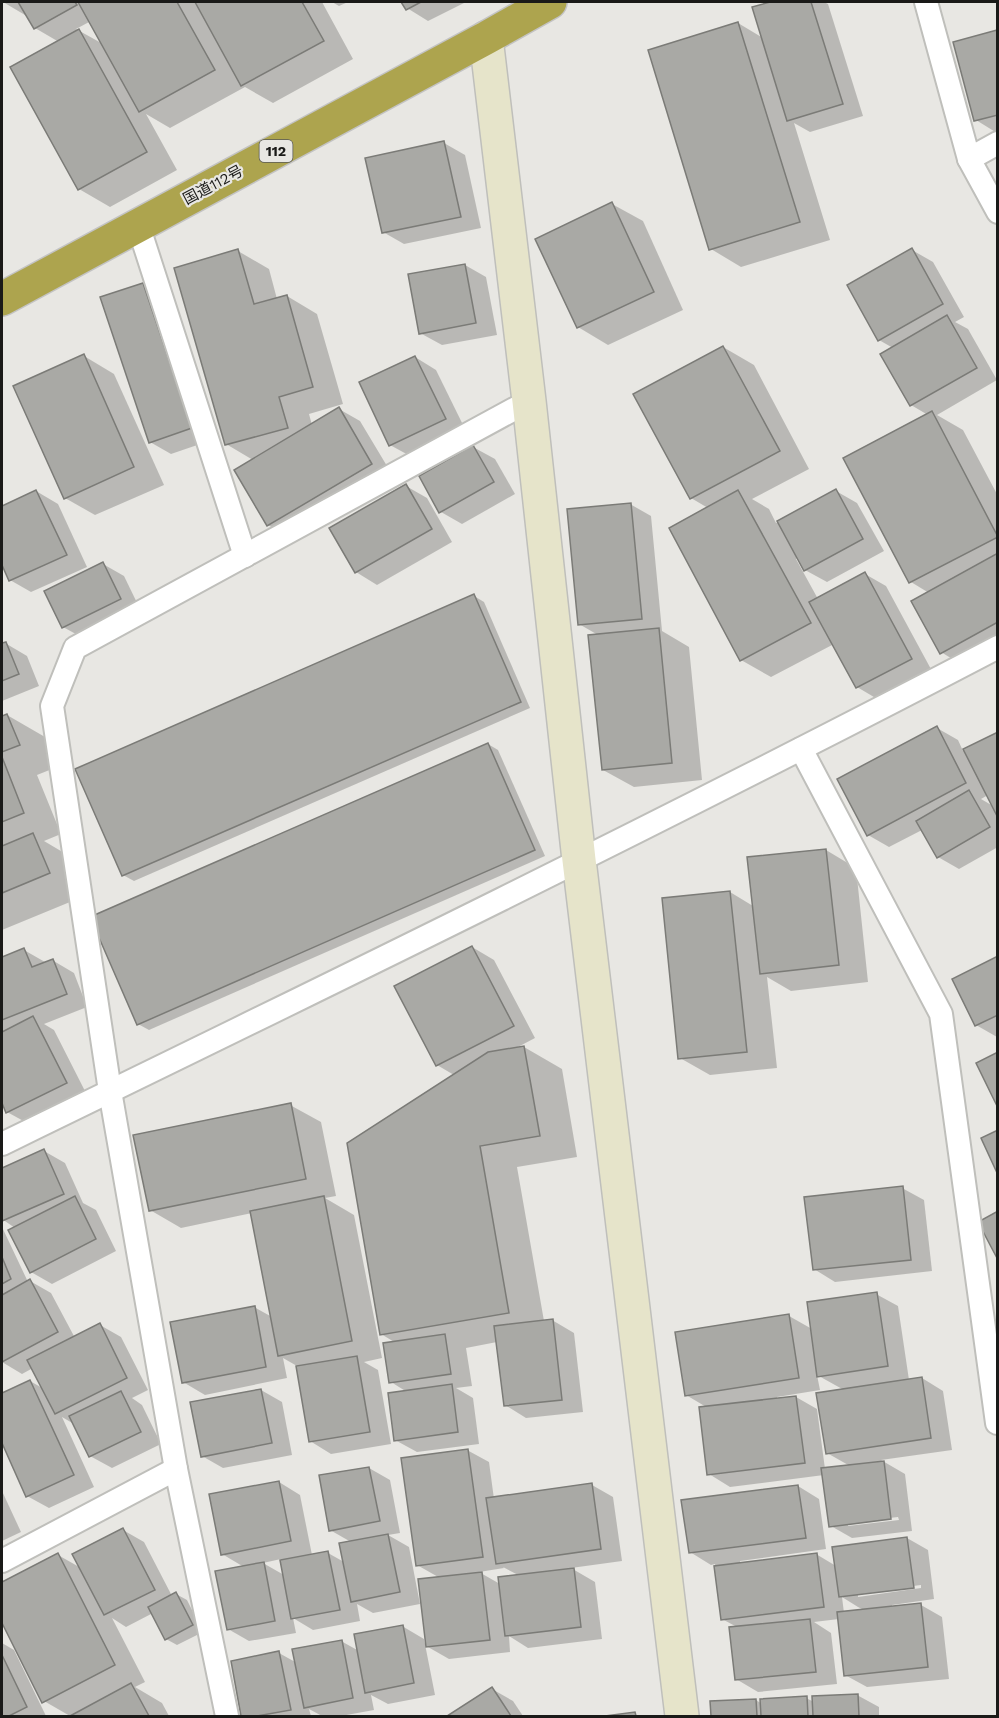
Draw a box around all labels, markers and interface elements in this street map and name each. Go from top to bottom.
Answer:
road number: 112 [260,140,292,162]
street label: 国道112号 [180,162,246,208]

